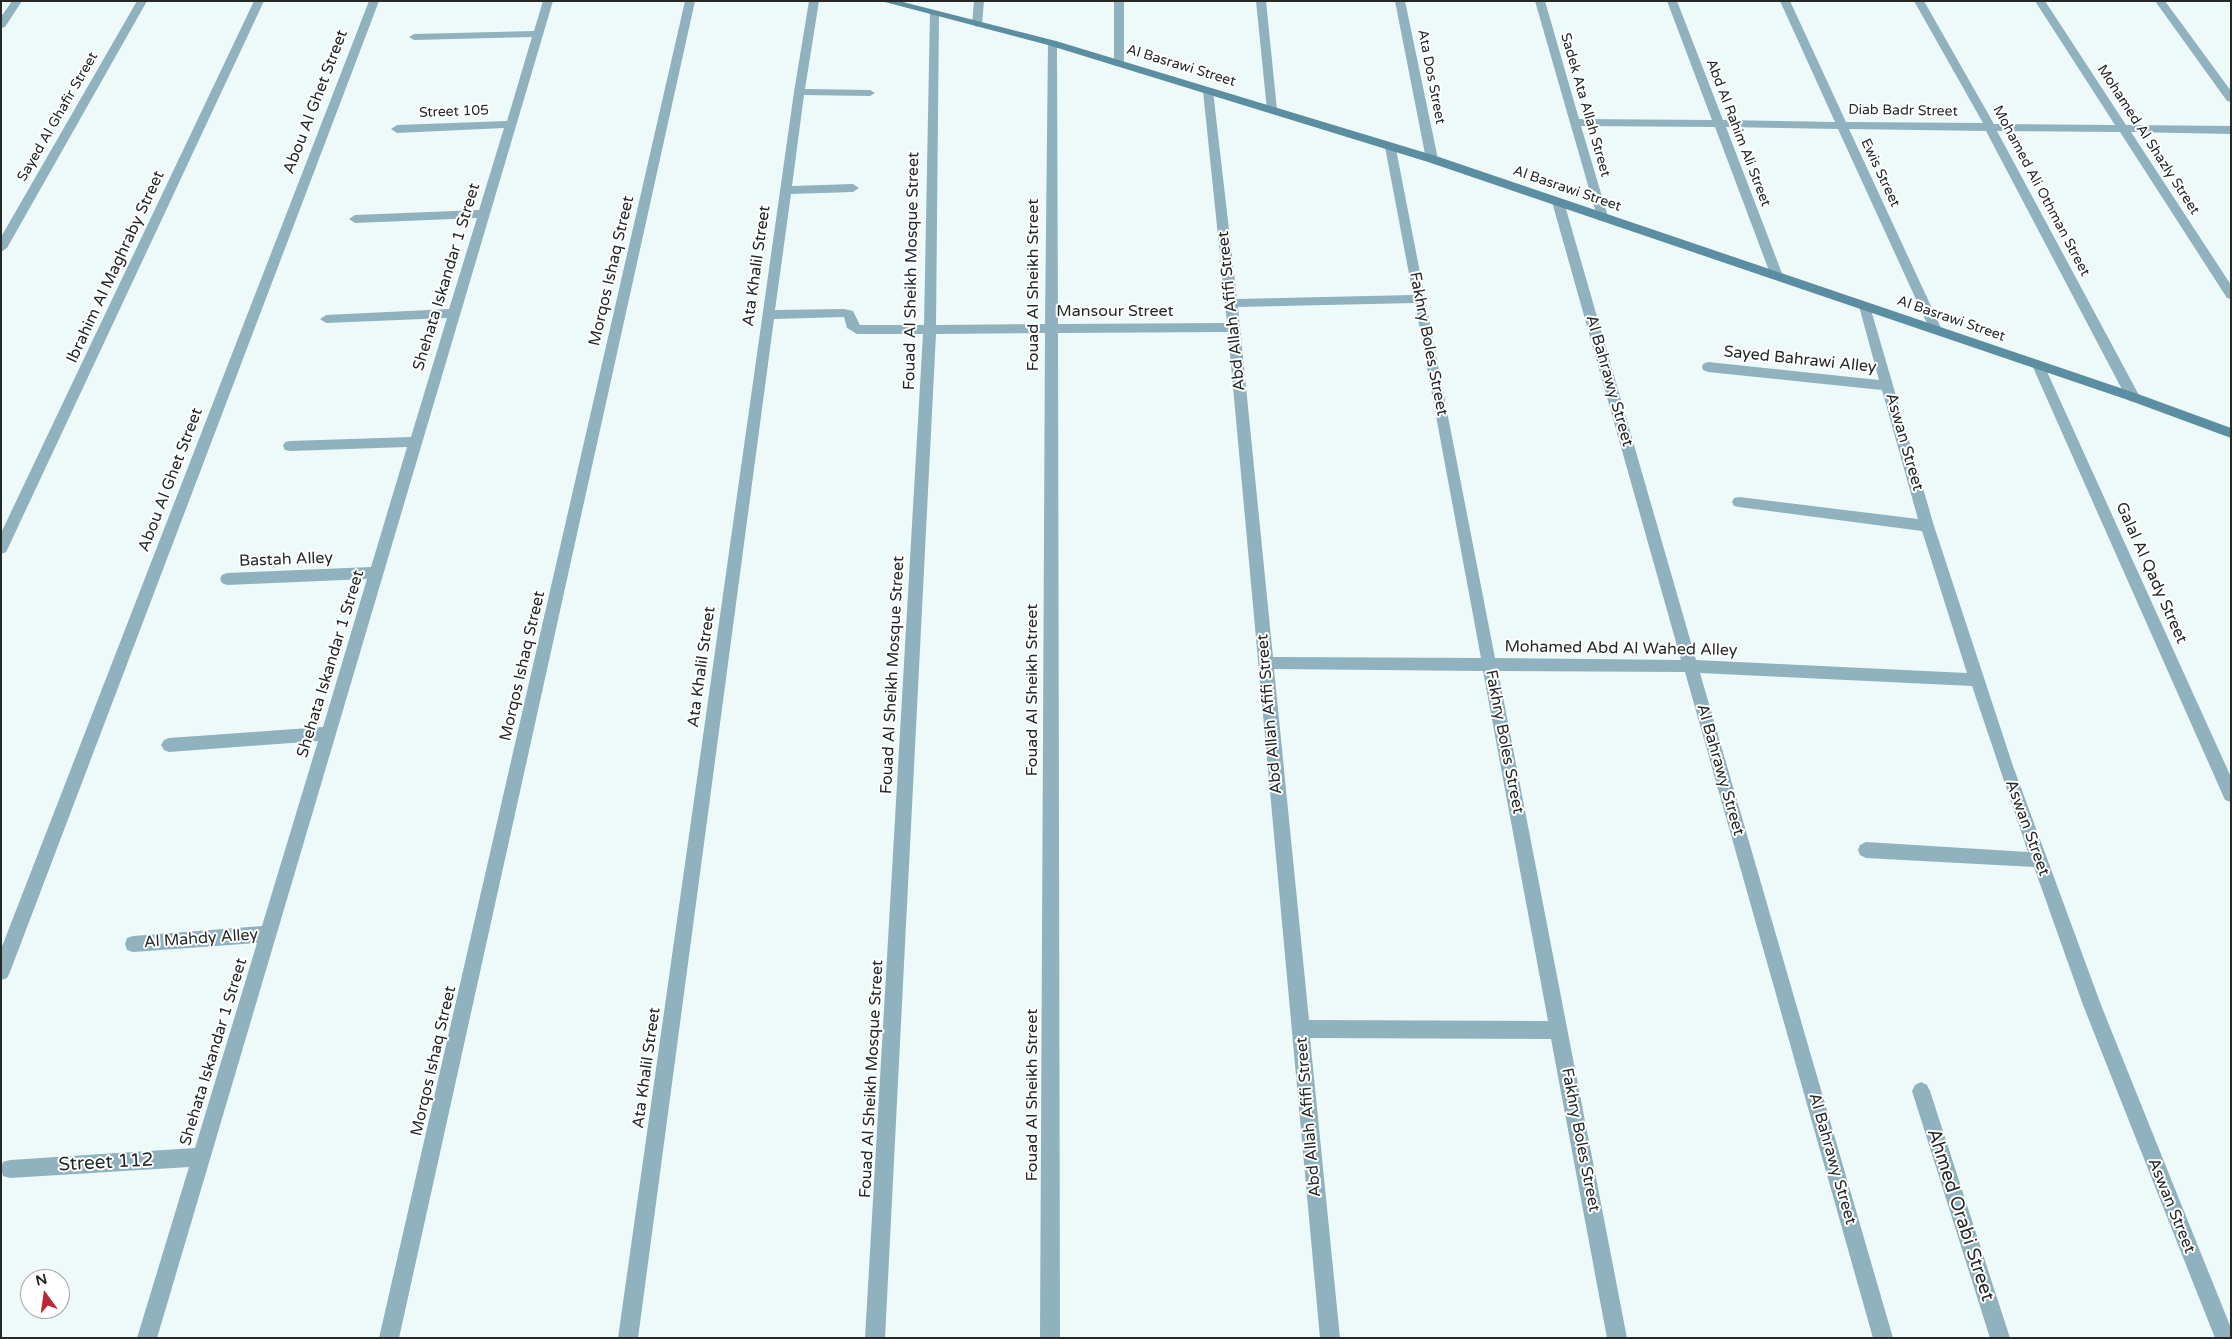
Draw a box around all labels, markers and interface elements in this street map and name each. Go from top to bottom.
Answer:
street label: Abou Al Ghet Street [280,27,352,177]
street label: Ata Dos Street [1414,28,1448,126]
street label: Sadek Ata Allah Street [1556,31,1614,179]
street label: Al Basrawi Street [1124,41,1238,91]
street label: Sayed Al Ghafir Street [14,49,102,185]
street label: Abd Al Rahim Ali Street [1702,57,1774,209]
street label: Mohamed Al Shazly Street [2093,62,2203,218]
street label: Street 105 [419,102,489,122]
street label: Diab Badr Street [1848,102,1958,120]
street label: Mohamed Ali Othman Street [1989,103,2093,279]
street label: Ewis Street [1857,136,1903,210]
street label: Fouad Al Sheikh Mosque Street [900,152,924,390]
street label: Al Basrawi Street [1511,163,1623,215]
street label: Ibrahim Al Maghraby Street [63,168,169,366]
street label: Shehata Iskandar 1 Street [409,181,485,373]
street label: Morqos Ishaq Street [585,194,639,348]
street label: Fouad Al Sheikh Street [1024,199,1044,371]
street label: Ata Khalil Street [739,204,775,328]
street label: Abd Allah Afifi Street [1214,230,1250,392]
street label: Fakhry Boles Street [1405,270,1451,418]
street label: Al Basrawi Street [1895,293,2007,345]
street label: Mansour Street [1056,302,1174,322]
street label: Al Bahrawy Street [1581,313,1637,449]
street label: Sayed Bahrawi Alley [1723,342,1877,378]
street label: Aswan Street [1881,391,1927,493]
street label: Abou Al Ghet Street [135,405,207,555]
street label: Galal Al Qady Street [2111,499,2191,647]
street label: Bastah Alley [239,549,333,571]
street label: Fouad Al Sheikh Mosque Street [877,555,909,795]
street label: Shehata Iskandar 1 Street [293,568,369,760]
street label: Morqos Ishaq Street [496,589,550,743]
street label: Fouad Al Sheikh Street [1023,604,1043,776]
street label: Ata Khalil Street [684,605,720,729]
street label: Abd Allah Afifi Street [1253,633,1287,795]
street label: Mohamed Abd Al Wahed Alley [1504,637,1738,661]
street label: Fakhry Boles Street [1481,668,1527,816]
street label: Al Bahrawy Street [1692,702,1748,838]
street label: Aswan Street [2001,777,2053,879]
street label: Al Mahdy Alley [143,925,259,953]
street label: Shehata Iskandar 1 Street [176,956,252,1148]
street label: Fouad Al Sheikh Mosque Street [856,959,888,1199]
street label: Morqos Ishaq Street [407,984,461,1138]
street label: Ata Khalil Street [629,1006,665,1130]
street label: Fouad Al Sheikh Street [1023,1009,1043,1181]
street label: Abd Allah Afifi Street [1292,1036,1326,1198]
street label: Fakhry Boles Street [1557,1066,1603,1214]
street label: Al Bahrawy Street [1804,1091,1860,1227]
street label: Ahmed Orabi Street [1921,1126,1999,1304]
street label: Street 112 [58,1149,154,1177]
street label: Aswan Street [2143,1156,2199,1256]
north arrow [20,1269,70,1319]
text: N [34,1270,49,1290]

